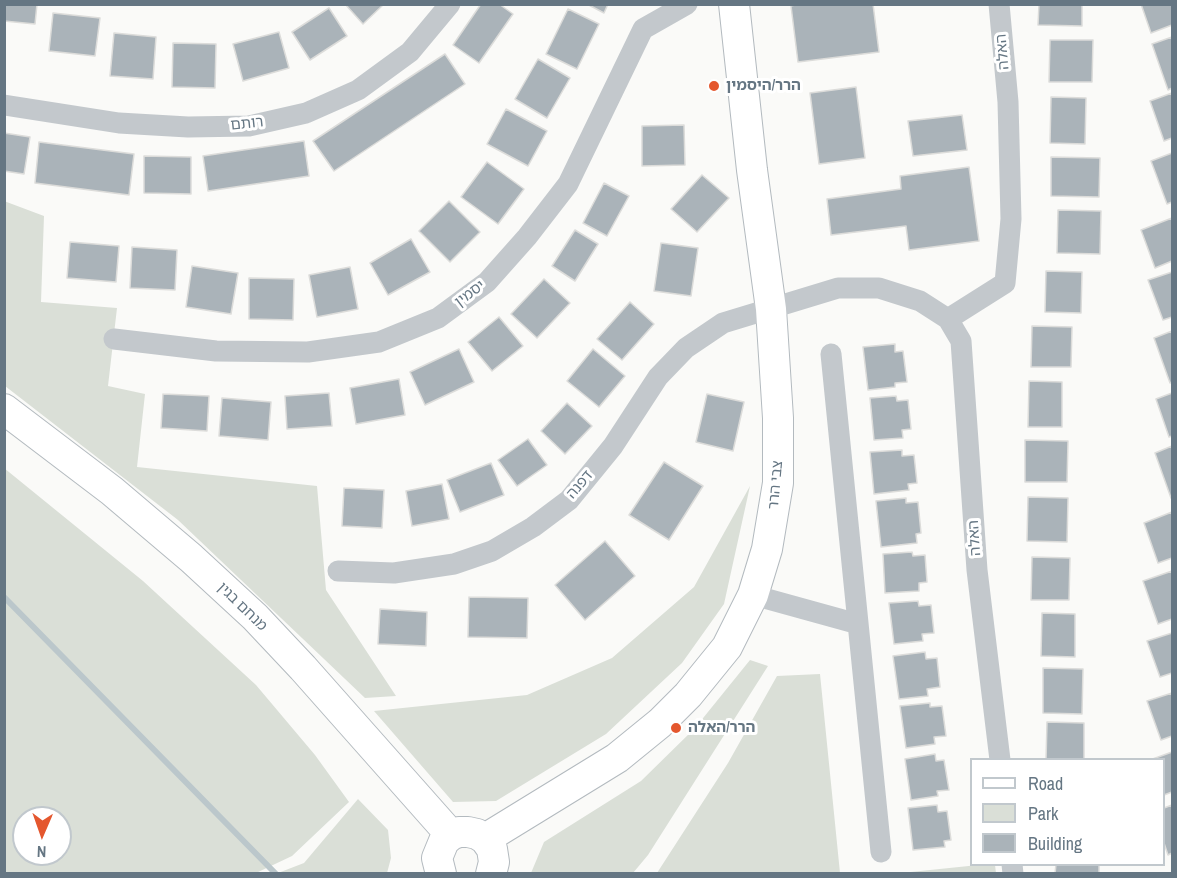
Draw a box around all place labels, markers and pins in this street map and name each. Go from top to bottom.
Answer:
place label: הרר/היסמין [726,77,801,95]
marker: הרר/היסמין [707,79,721,93]
place label: הרר/האלה [688,719,755,737]
marker: הרר/האלה [669,721,683,735]

